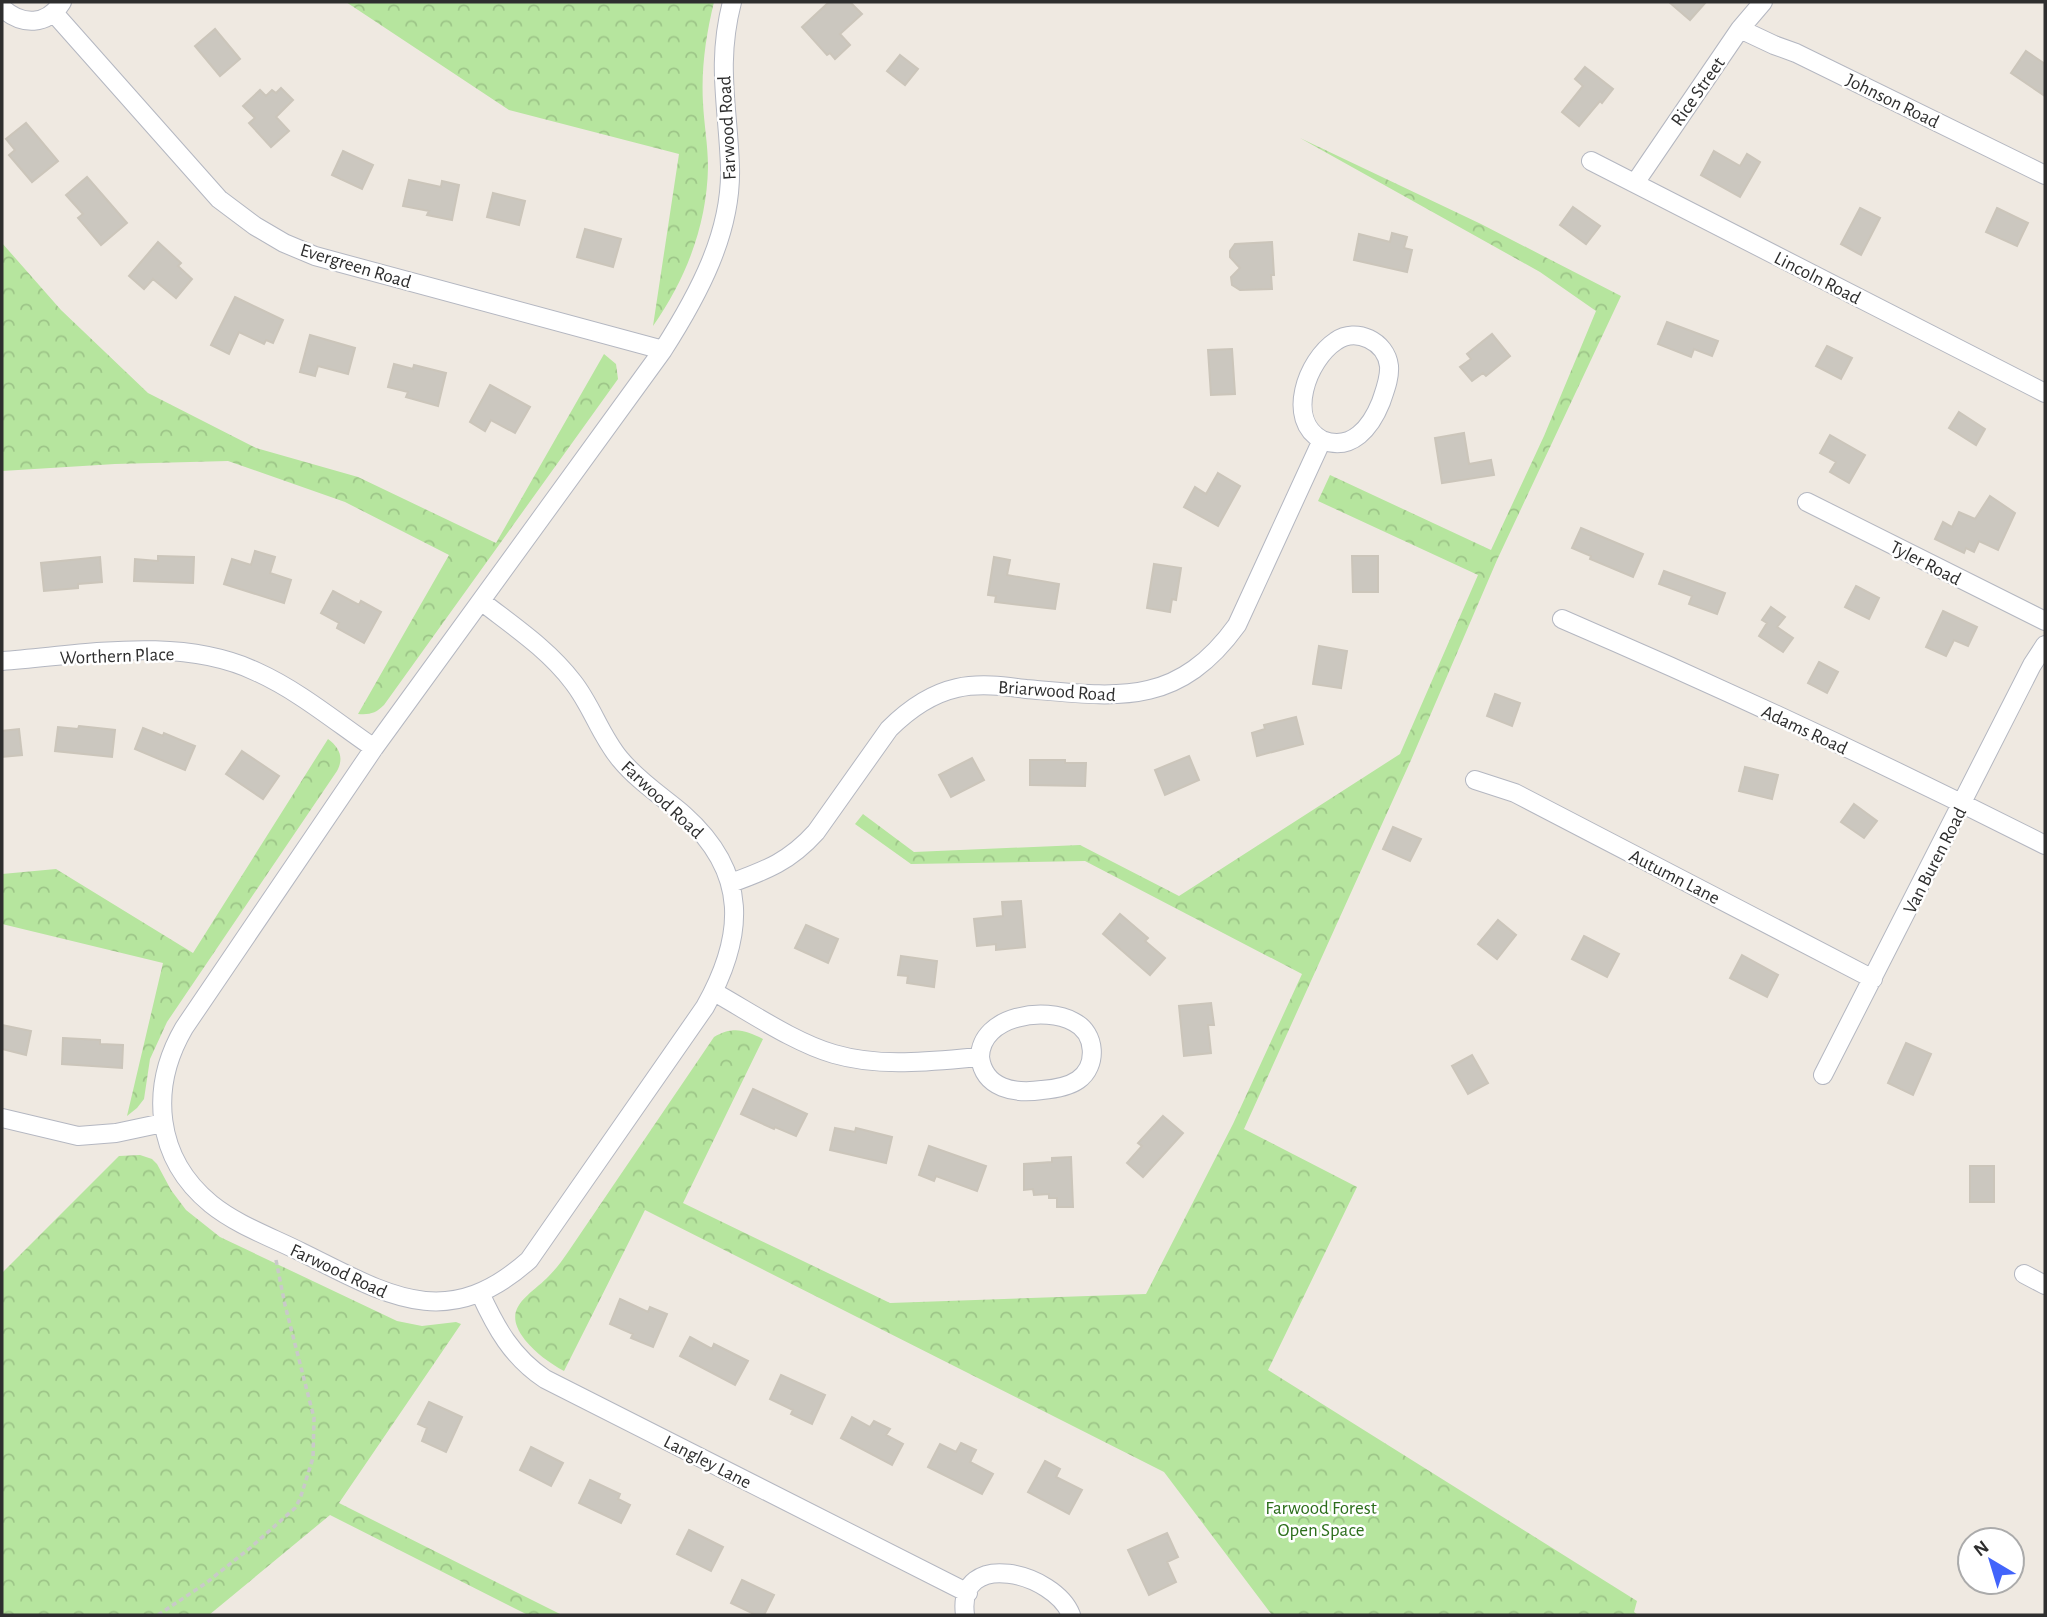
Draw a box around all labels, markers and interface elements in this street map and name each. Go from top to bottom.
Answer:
street label: Rice Street [1668,54,1729,130]
street label: Johnson Road [1843,71,1942,132]
street label: Farwood Road [715,75,740,181]
street label: Evergreen Road [298,241,413,292]
street label: Lincoln Road [1771,248,1864,308]
street label: Tyler Road [1887,537,1964,589]
street label: Worthern Place [59,645,175,668]
street label: Briarwood Road [998,678,1116,705]
street label: Adams Road [1759,702,1850,759]
street label: Farwood Road [617,757,707,843]
street label: Van Buren Road [1900,804,1970,917]
street label: Autumn Lane [1626,846,1723,908]
street label: Farwood Road [287,1241,390,1302]
street label: Langley Lane [661,1432,754,1492]
park label: Farwood Forest Open Space [1265,1499,1377,1540]
north arrow [1956,1526,2026,1596]
text: N [1970,1537,1993,1560]

